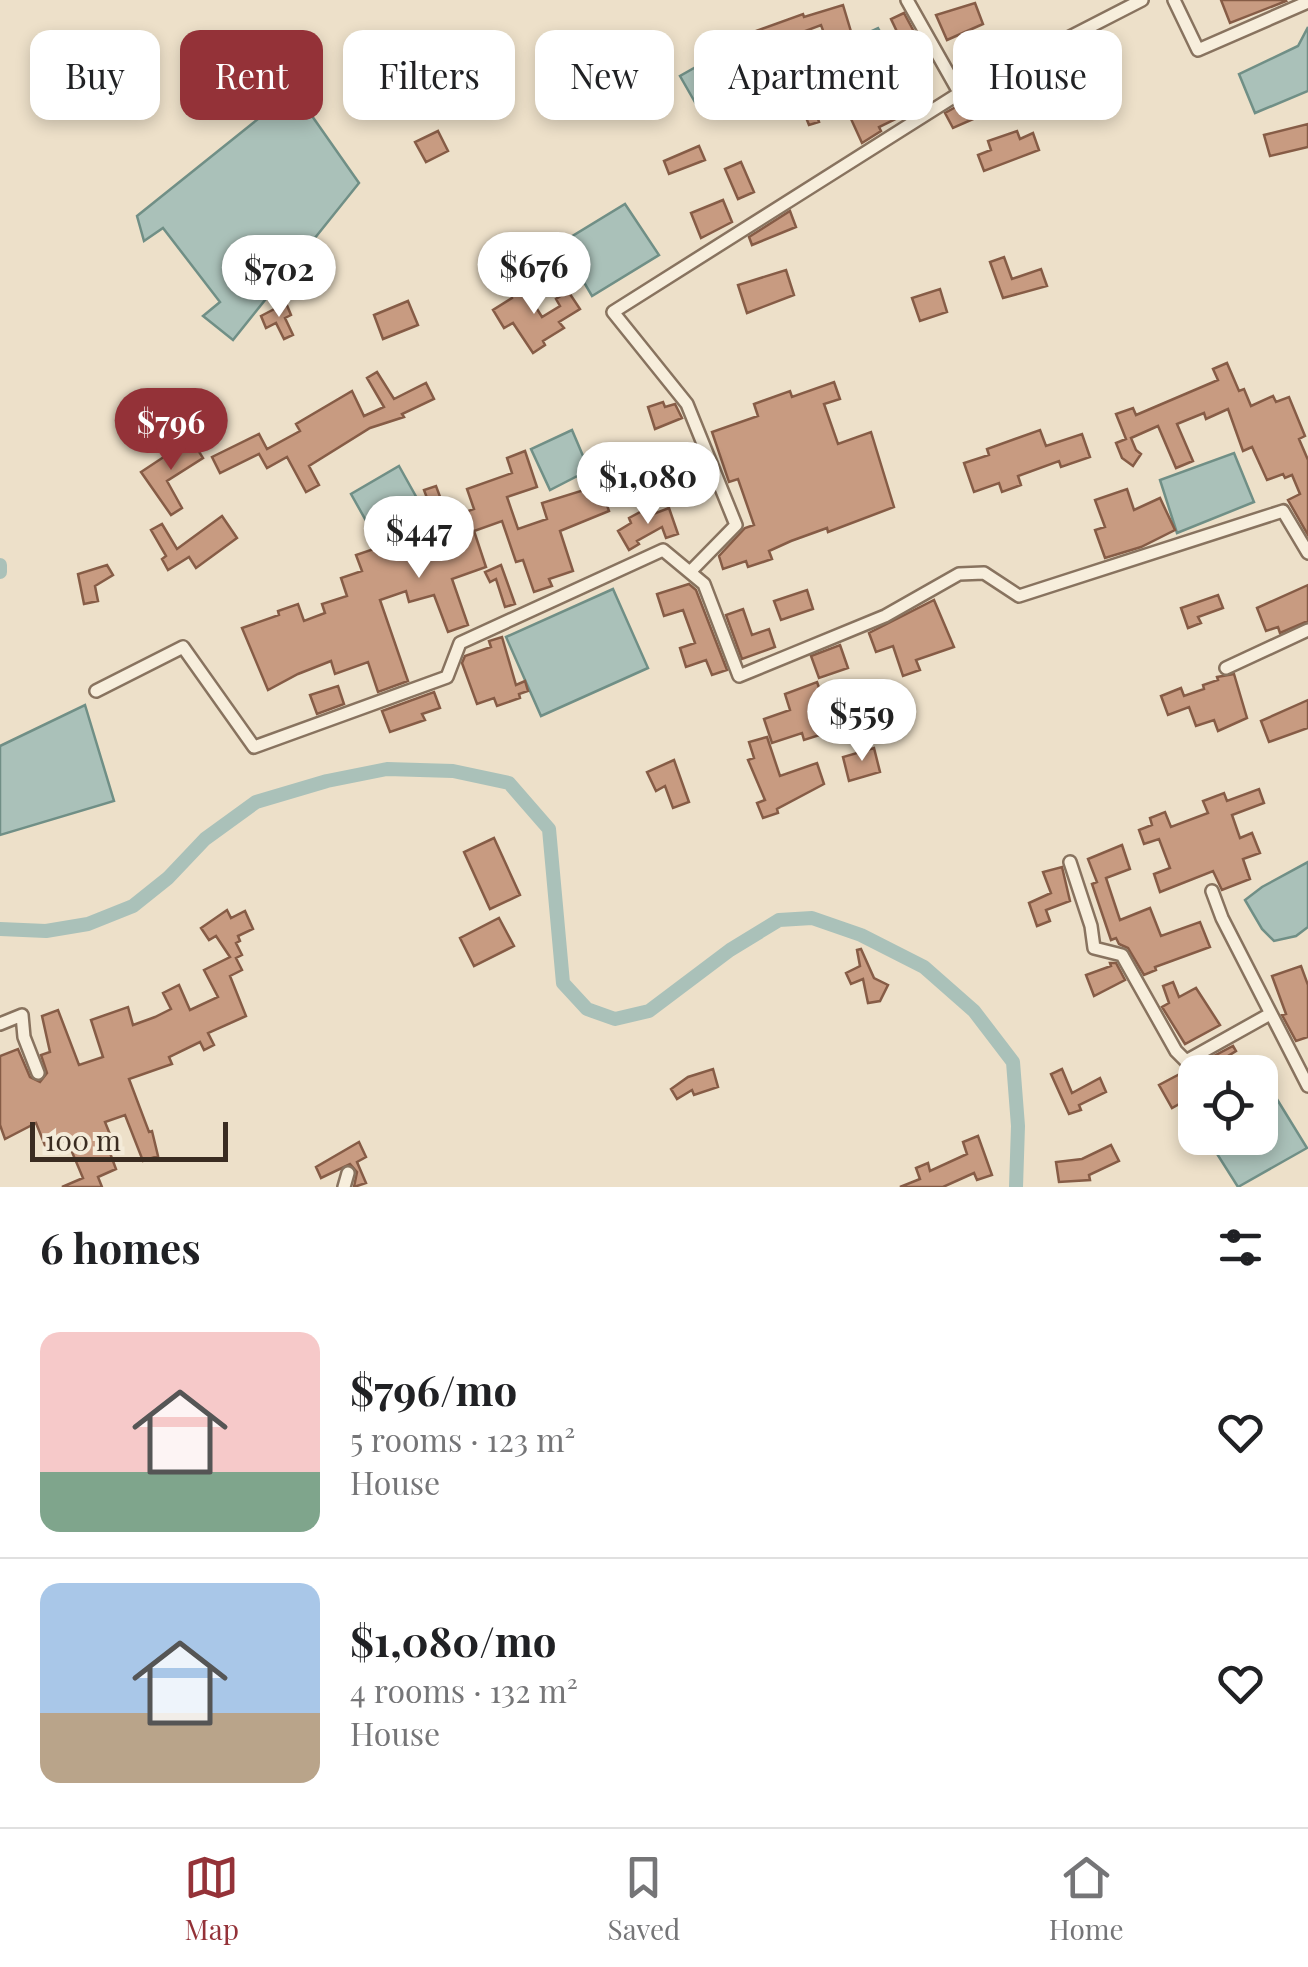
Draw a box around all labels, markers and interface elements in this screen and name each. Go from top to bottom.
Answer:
chip: Buy [30,30,160,120]
chip: Rent [180,30,323,120]
chip: Filters [343,30,515,120]
chip: New [535,30,674,120]
chip: Apartment [694,30,933,120]
chip: House [953,30,1122,120]
pin: $676 [475,232,593,317]
pin: $702 [220,235,338,320]
text: $676 [500,243,568,286]
text: $702 [244,246,314,289]
pin: $796 [112,388,230,473]
text: $796 [137,399,205,442]
pin: $1,080 [567,442,729,527]
text: $1,080 [599,453,697,496]
pin: $447 [360,496,478,581]
text: $447 [386,507,452,550]
pin: $559 [803,679,921,764]
text: $559 [829,690,895,733]
map controls [1178,1055,1278,1155]
button: locate [1178,1055,1278,1155]
scale bar [30,1117,228,1162]
text: 100 m [45,1121,121,1158]
text: 6 homes [40,1219,201,1275]
icon: filters [1213,1220,1268,1275]
text: $796/mo [350,1361,517,1417]
icon: home [120,1372,240,1492]
icon: heart [1213,1405,1268,1460]
text: 5 rooms · 123 m² [350,1417,575,1460]
text: House [350,1460,440,1503]
text: $1,080/mo [350,1612,557,1668]
icon: home [120,1623,240,1743]
icon: heart [1213,1656,1268,1711]
text: 4 rooms · 132 m² [350,1668,578,1711]
text: House [350,1711,440,1754]
tab: Map [184,1850,239,1947]
tab: Saved [608,1850,680,1947]
tab: Home [1049,1850,1124,1947]

